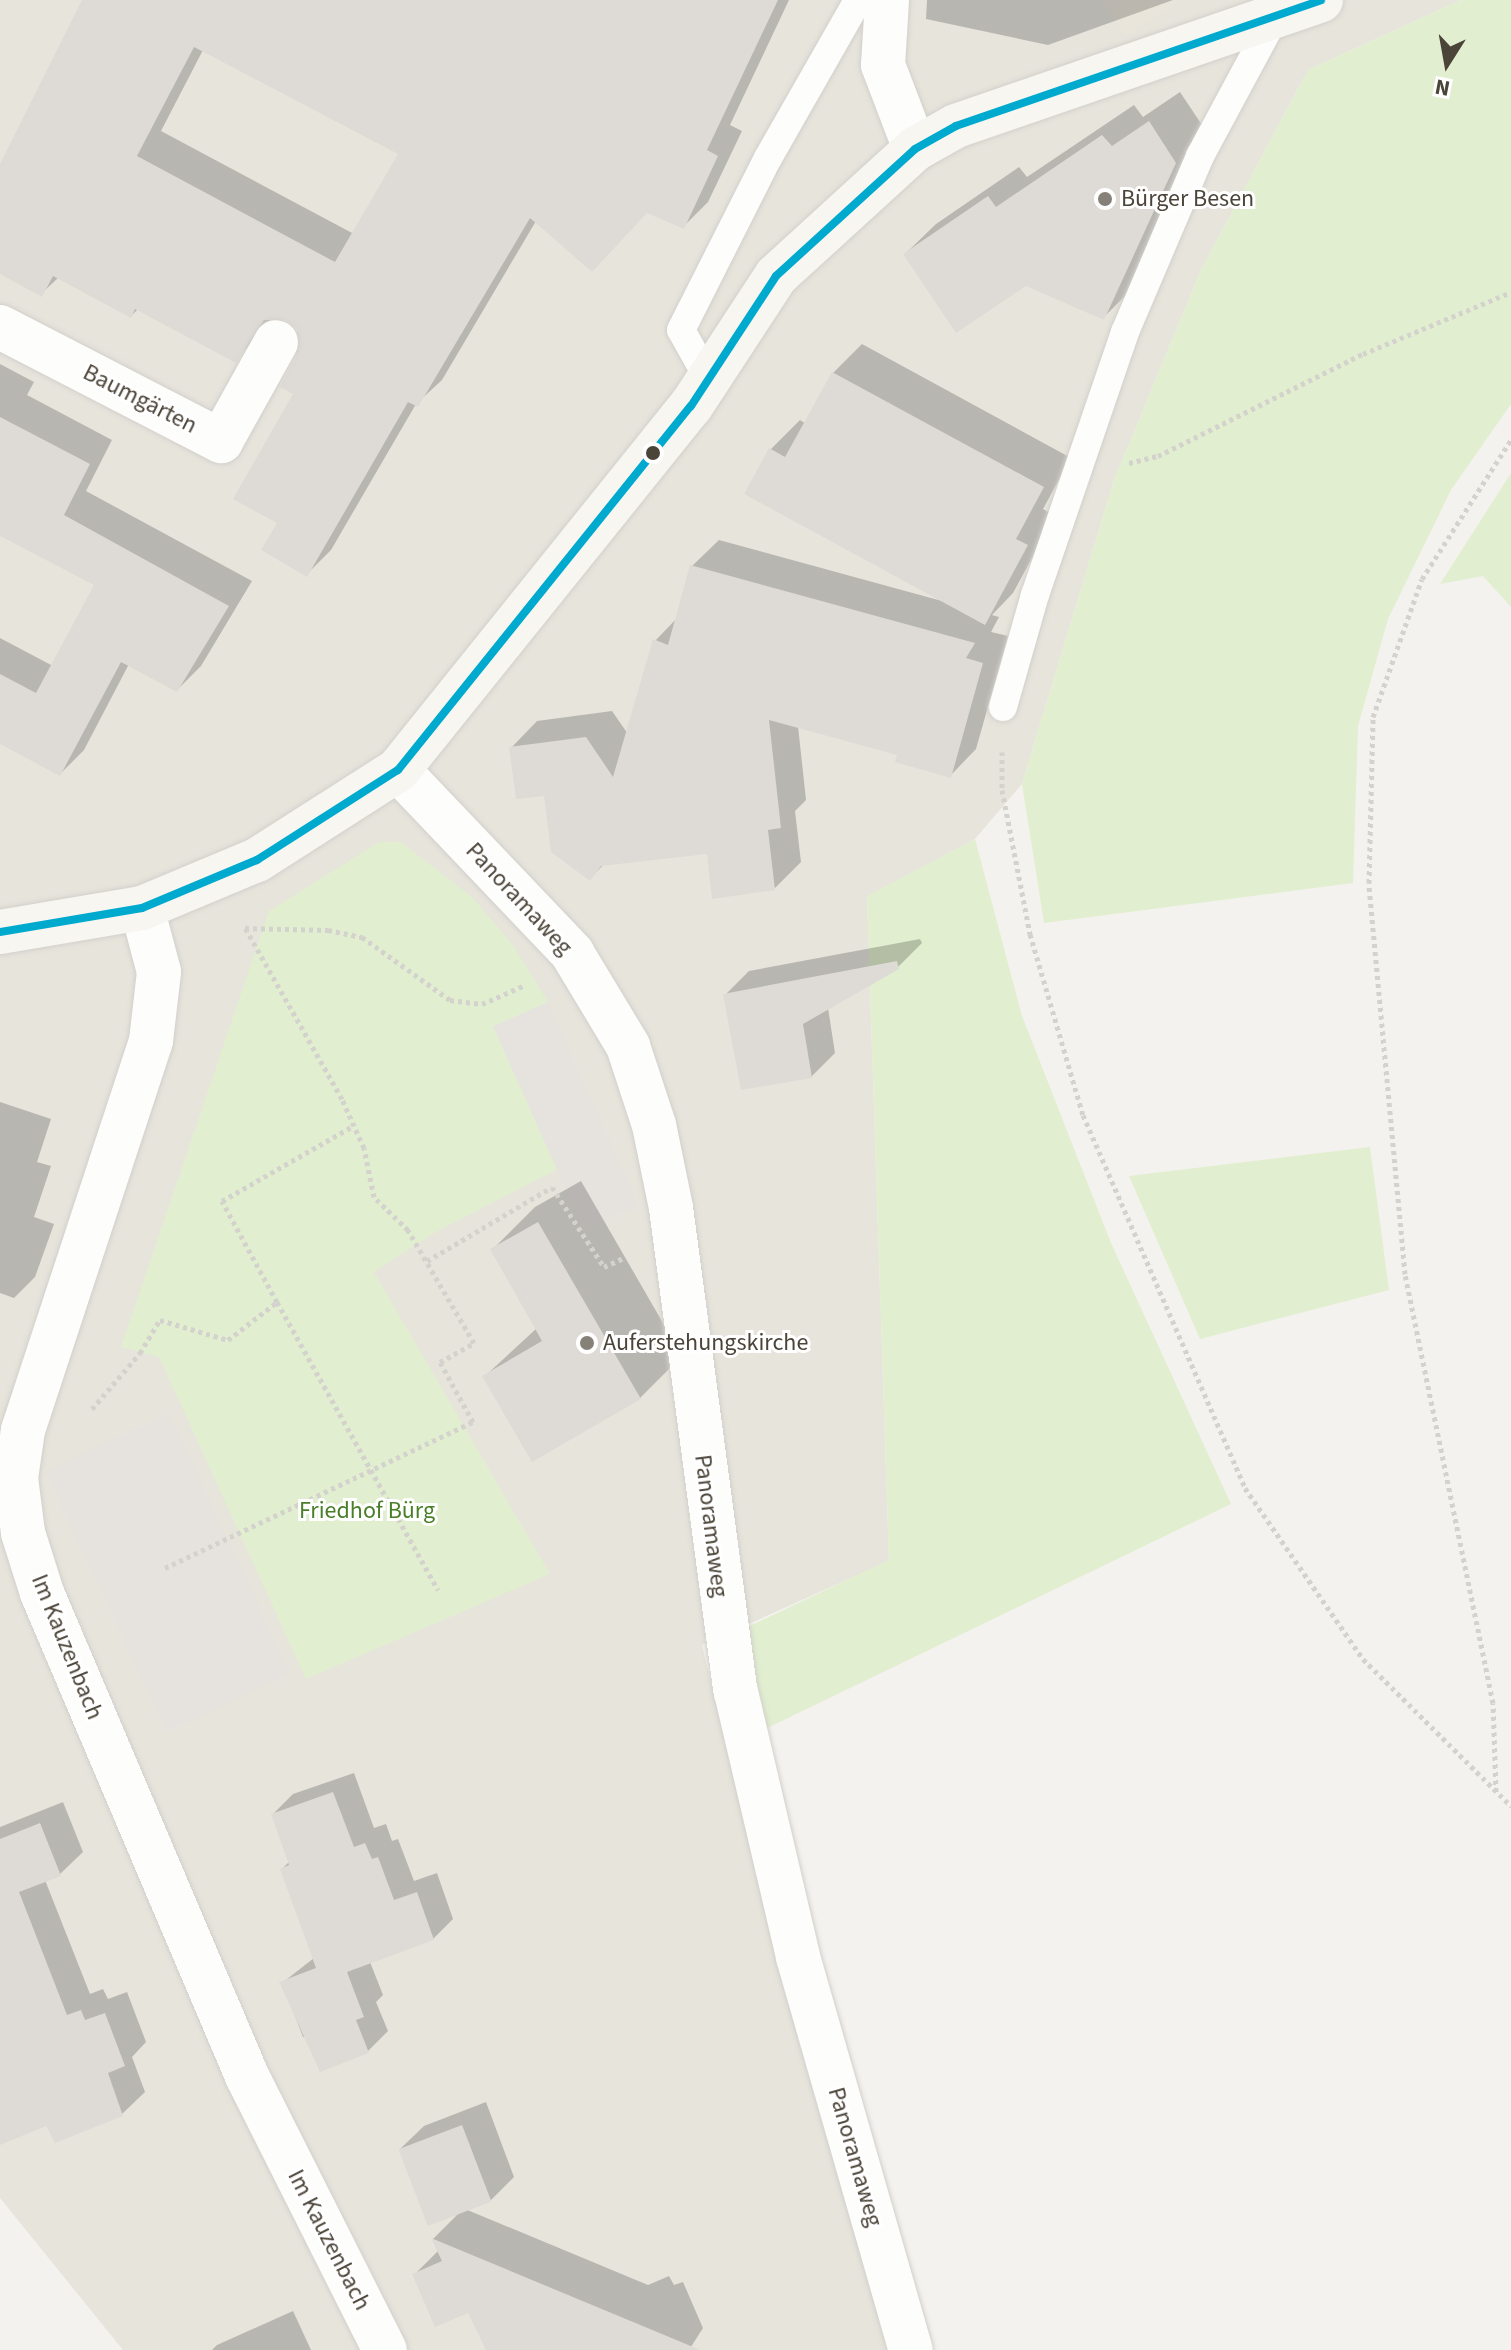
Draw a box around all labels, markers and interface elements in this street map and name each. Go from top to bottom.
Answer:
north arrow [1407,24,1487,104]
text: N [1432,70,1453,105]
place label: Bürger Besen [1121,185,1254,213]
marker: Bürger Besen [1096,190,1114,208]
street label: Baumgärten [78,358,202,440]
unlabelled marker [645,445,661,461]
street label: Panoramaweg [460,837,578,961]
place label: Auferstehungskirche [603,1329,808,1357]
marker: Auferstehungskirche [578,1334,596,1352]
street label: Panoramaweg [688,1453,734,1599]
park label: Friedhof Bürg [299,1497,435,1525]
street label: Im Kauzenbach [25,1570,109,1724]
street label: Panoramaweg [821,2084,889,2230]
street label: Im Kauzenbach [281,2165,377,2315]

